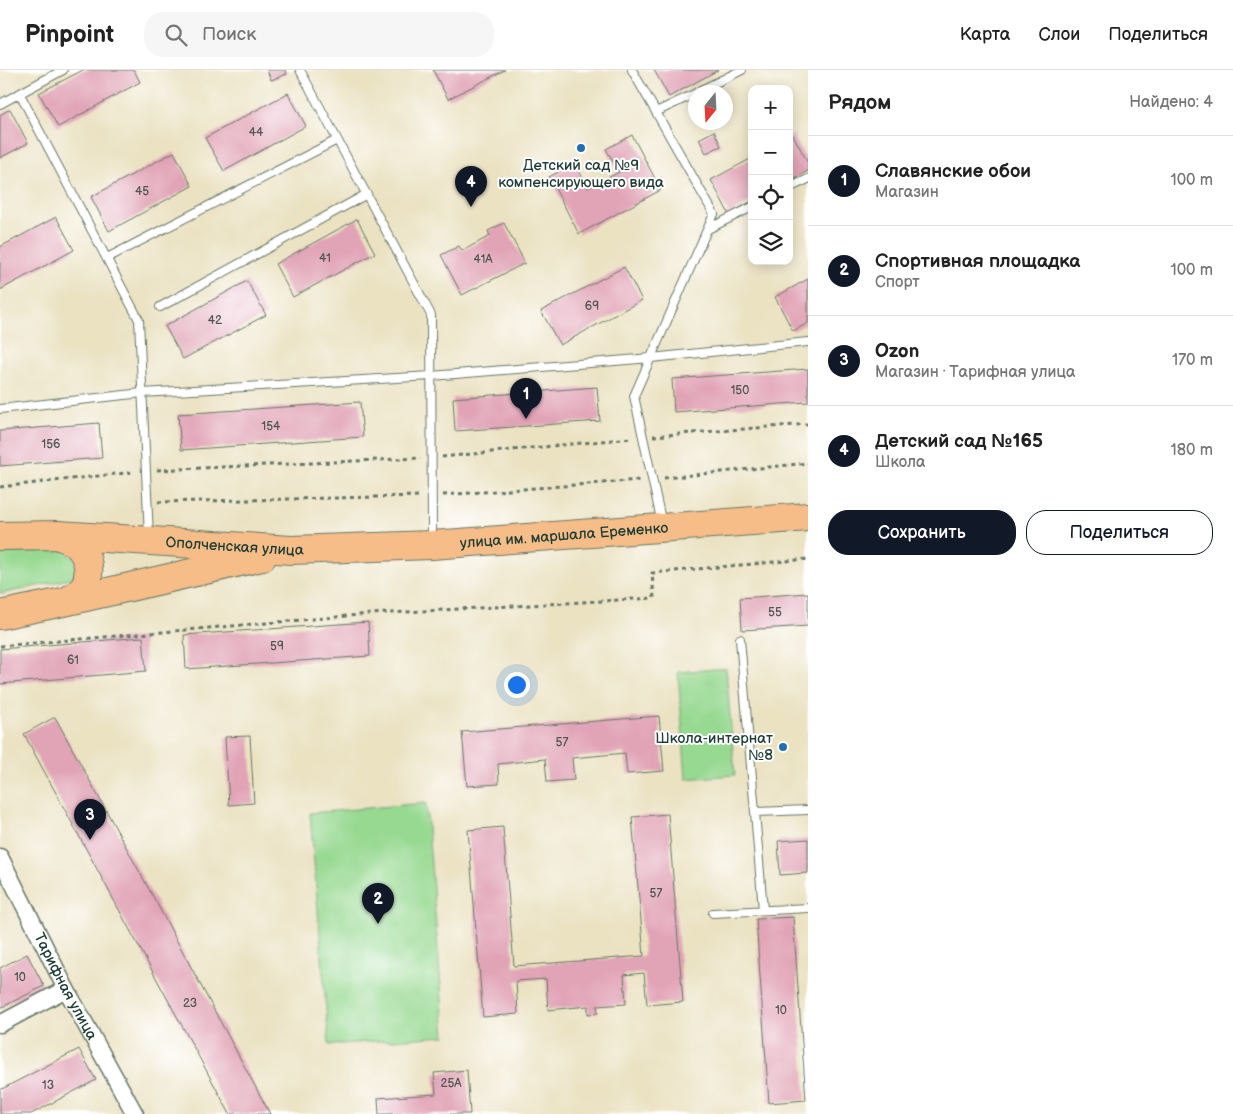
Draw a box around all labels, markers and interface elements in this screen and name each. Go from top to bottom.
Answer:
search box [144,12,494,57]
text: Pinpoint [25,20,114,49]
icon: search [162,21,190,49]
text: Поиск [202,23,256,46]
text: Карта [960,24,1010,45]
text: Слои [1038,24,1080,45]
text: Поделиться [1108,24,1208,45]
north arrow [688,85,733,130]
map controls [748,85,793,265]
button: + [748,85,793,130]
text: Рядом [828,90,891,115]
text: Найдено: 4 [1129,93,1213,112]
house number: 44 [249,125,264,140]
button: − [748,130,793,175]
marker: Детский сад №9 компенсирующего вида [575,142,587,154]
place label: Детский сад №9 компенсирующего вида [498,156,664,192]
text: Славянские обои [875,160,1031,183]
pin: 4 [455,166,487,207]
text: 1 [841,171,847,190]
text: 100 m [1170,171,1213,190]
button: locate [748,175,793,220]
text: Магазин [875,183,939,202]
house number: 45 [135,184,149,199]
button: layers [748,220,793,265]
text: Спортивная площадка [875,250,1080,273]
house number: 41 [319,251,331,266]
house number: 41А [473,252,493,267]
text: 2 [839,261,849,280]
text: 100 m [1170,261,1213,280]
text: Спорт [875,273,920,292]
house number: 69 [585,299,599,314]
house number: 42 [208,313,222,328]
text: Ozon [875,340,919,363]
text: 3 [839,351,849,370]
text: 170 m [1172,351,1213,370]
text: Магазин · Тарифная улица [875,363,1075,382]
pin: 1 [510,378,542,419]
house number: 150 [731,383,749,398]
house number: 154 [262,419,281,434]
text: Детский сад №165 [875,430,1043,453]
house number: 156 [42,437,60,452]
text: 4 [839,441,849,460]
text: 180 m [1171,441,1213,460]
text: Школа [875,453,925,472]
button: Сохранить [828,510,1016,555]
button: Поделиться [1026,510,1213,555]
street label: улица им. маршала Еременко [459,518,669,552]
street label: Ополченская улица [165,532,304,560]
house number: 55 [768,605,782,620]
house number: 59 [270,639,284,654]
house number: 61 [67,653,79,668]
your location [504,672,530,698]
place label: Школа-интернат №8 [655,729,773,765]
house number: 57 [556,735,568,750]
marker: Школа-интернат №8 [777,741,789,753]
pin: 3 [74,799,106,840]
pin: 2 [362,883,394,924]
house number: 57 [650,886,662,901]
street label: Тарифная улица [30,930,102,1043]
house number: 10 [14,970,26,985]
house number: 23 [183,996,197,1011]
house number: 10 [775,1003,787,1018]
house number: 25А [440,1076,462,1091]
house number: 13 [42,1078,54,1093]

